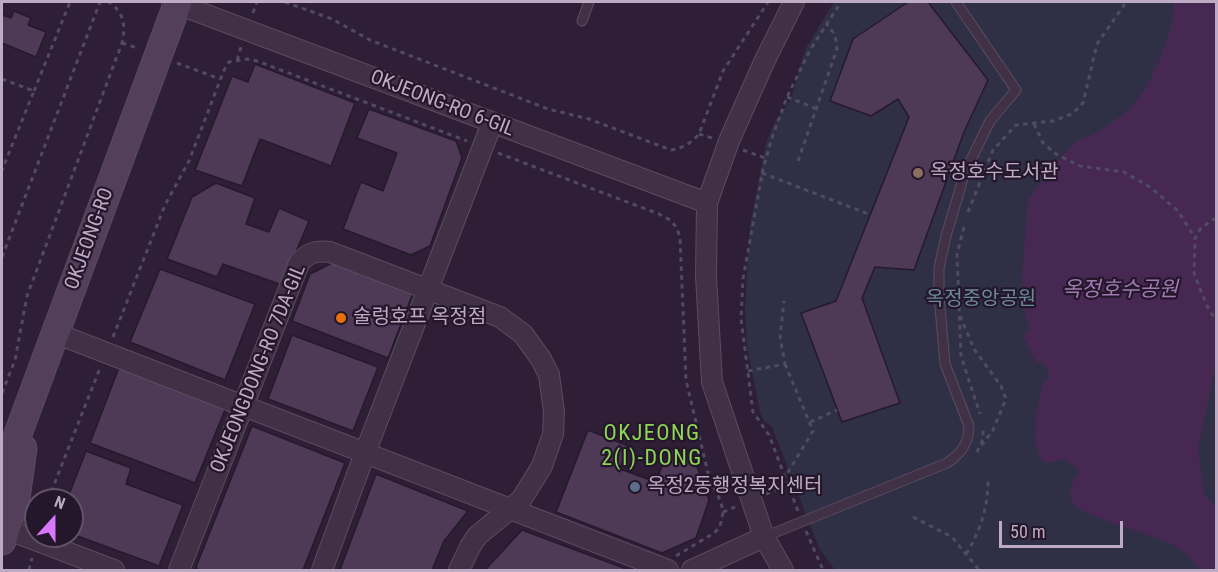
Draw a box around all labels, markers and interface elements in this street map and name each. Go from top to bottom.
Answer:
street label: OKJEONG-RO 6-GIL [367,66,517,142]
place label: 옥정호수도서관 [930,161,1059,185]
marker: 옥정호수도서관 [911,166,925,180]
street label: OKJEONG-RO [61,185,119,293]
street label: OKJEONGDONG-RO 7DA-GIL [206,261,312,477]
water label: 옥정호수공원 [1062,278,1178,304]
park label: 옥정중앙공원 [926,288,1036,312]
place label: 술렁호프 옥정점 [353,306,486,330]
marker: 술렁호프 옥정점 [334,311,348,325]
district label: OKJEONG 2(I)-DONG [601,421,703,472]
place label: 옥정2동행정복지센터 [647,475,822,499]
marker: 옥정2동행정복지센터 [628,480,642,494]
north arrow [24,488,84,548]
text: N [52,492,68,513]
scale bar [1002,509,1126,547]
text: 50 m [1010,521,1045,542]

